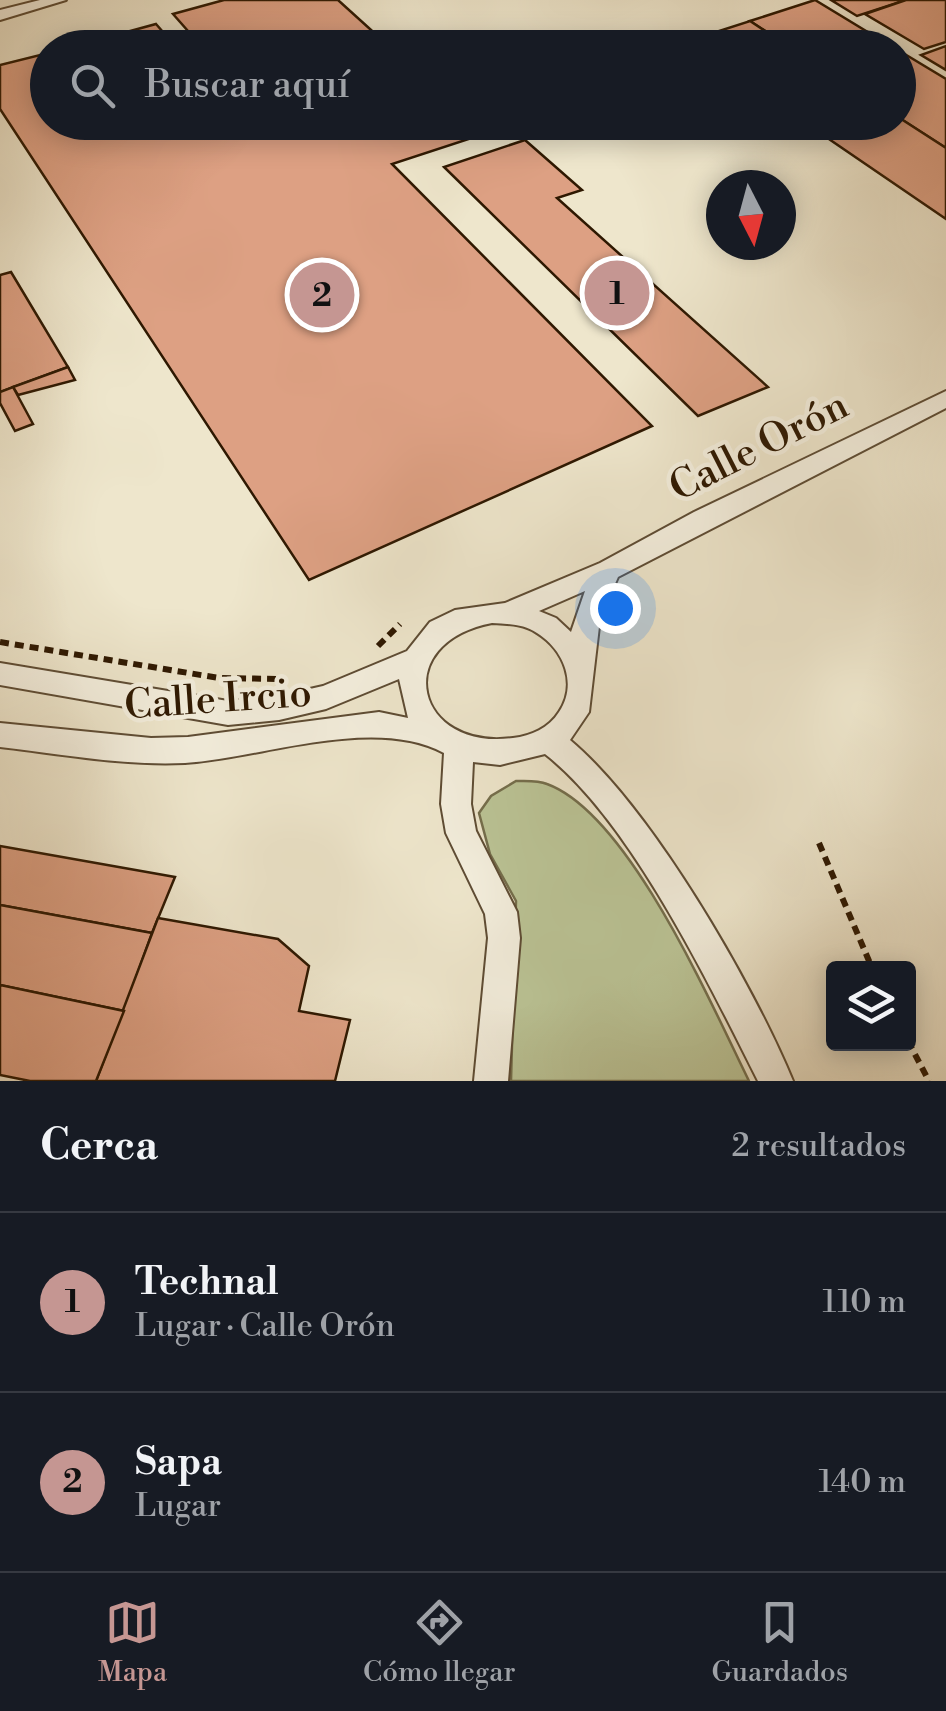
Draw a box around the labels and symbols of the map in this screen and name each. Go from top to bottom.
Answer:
north arrow [706,170,796,260]
pin: 1 [584,256,650,330]
pin: 2 [290,258,354,332]
street label: Calle Orón [661,381,857,513]
your location [590,583,641,634]
street label: Calle Ircio [123,669,313,731]

